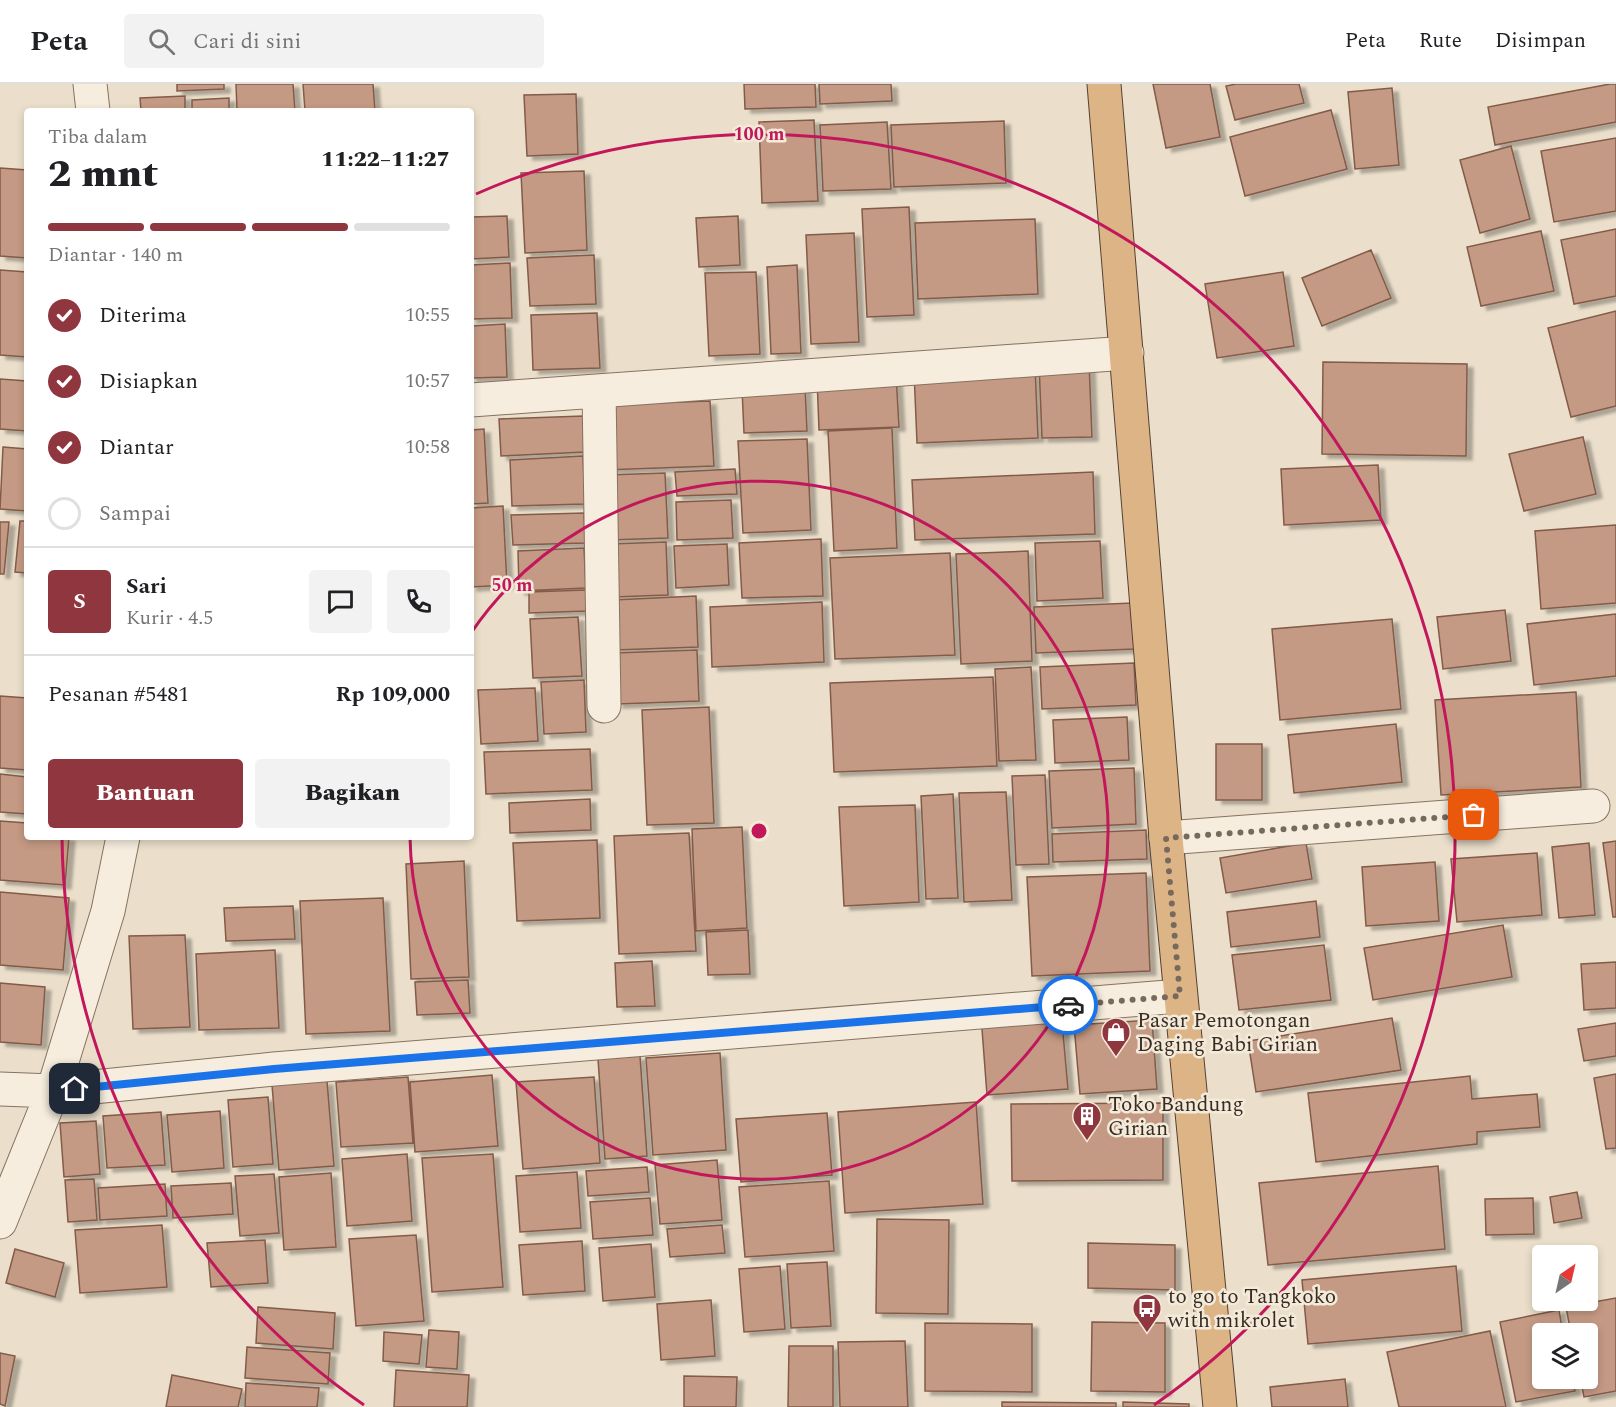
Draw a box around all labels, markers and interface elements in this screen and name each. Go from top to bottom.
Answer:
search box [124,14,544,68]
text: Peta [30,20,88,63]
icon: search [145,25,178,58]
text: Cari di sini [193,25,301,58]
text: Peta [1345,25,1386,57]
text: Rute [1419,25,1462,57]
text: Disimpan [1495,25,1586,57]
text: 100 m [733,121,785,148]
text: Tiba dalam [48,122,148,152]
text: 11:22–11:27 [321,143,450,176]
text: 2 mnt [48,145,158,204]
text: Diantar · 140 m [48,240,183,270]
icon: check [48,299,81,332]
text: Diterima [99,299,187,332]
text: 10:55 [405,300,450,330]
icon: check [48,365,81,398]
text: Disiapkan [99,365,198,398]
text: 10:57 [405,366,450,396]
icon: check [48,431,81,464]
text: Diantar [99,431,174,464]
text: 10:58 [405,432,450,462]
text: Sampai [99,497,171,530]
text: Sari [126,570,167,603]
button: chat [309,570,372,633]
button: phone [387,570,450,633]
text: 50 m [492,572,532,599]
text: S [73,585,86,618]
text: Kurir · 4.5 [126,603,213,633]
text: Pesanan #5481 [48,678,189,711]
text: Rp 109,000 [336,678,450,711]
button: Bantuan [48,759,243,828]
button: Bagikan [255,759,450,828]
pin [1448,789,1499,840]
icon: bag [1457,798,1490,831]
centre of rings [749,821,769,841]
courier [1038,975,1098,1035]
icon: car [1052,989,1085,1022]
place label: Pasar Pemotongan Daging Babi Girian [1137,1005,1318,1061]
shop icon: Pasar Pemotongan Daging Babi Girian [1100,1016,1132,1058]
pin [49,1063,100,1114]
icon: home [58,1072,91,1105]
place label: Toko Bandung Girian [1108,1089,1244,1145]
building icon: Toko Bandung Girian [1071,1100,1103,1142]
north arrow [1532,1245,1598,1311]
map controls [1532,1245,1598,1389]
place label: to go to Tangkoko with mikrolet [1167,1281,1336,1337]
bus stop icon: to go to Tangkoko with mikrolet [1131,1292,1163,1334]
button: layers [1532,1323,1598,1389]

